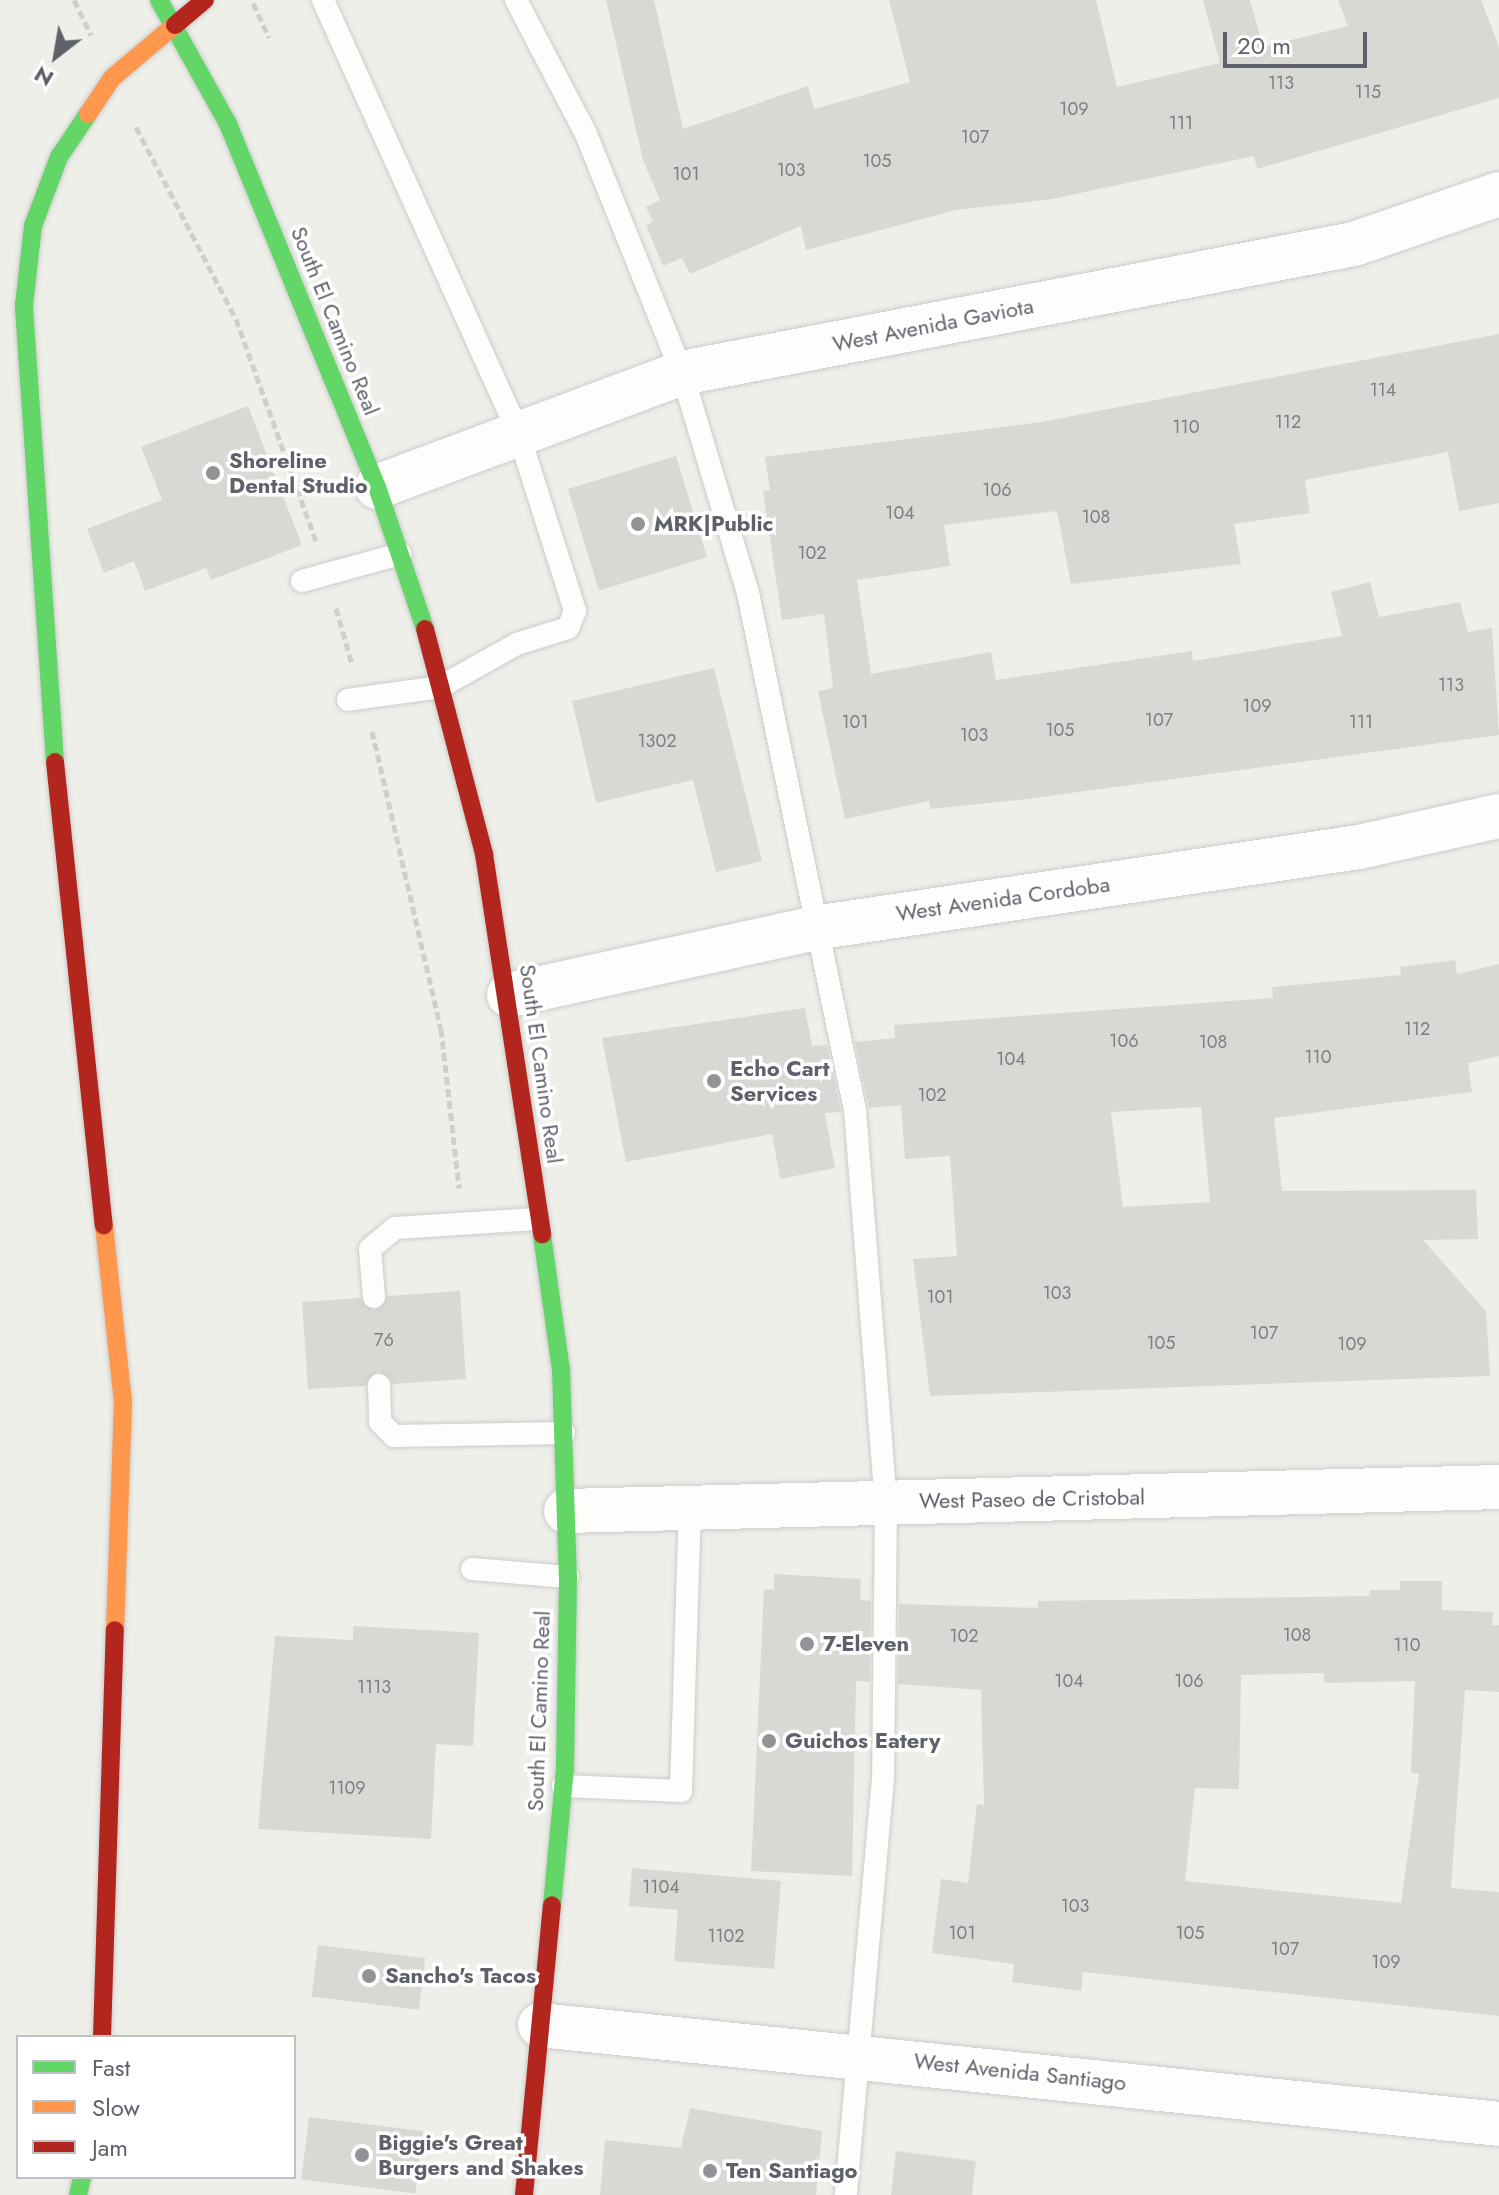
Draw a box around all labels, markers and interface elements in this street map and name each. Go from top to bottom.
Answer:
north arrow [16,16,96,96]
scale bar [1227,16,1371,66]
text: 20 m [1237,28,1291,63]
text: N [28,58,59,95]
house number: 113 [1268,72,1294,94]
house number: 115 [1355,81,1381,103]
house number: 109 [1059,98,1089,120]
house number: 111 [1169,112,1193,134]
house number: 107 [961,126,989,148]
house number: 105 [862,150,892,172]
house number: 103 [777,159,805,181]
house number: 101 [673,163,699,185]
street label: South El Camino Real [285,223,385,419]
street label: West Avenida Gaviota [830,293,1036,357]
house number: 114 [1370,379,1396,401]
house number: 112 [1275,411,1301,433]
house number: 110 [1173,416,1199,438]
place label: Shoreline Dental Studio [229,447,368,498]
marker: Shoreline Dental Studio [204,464,222,482]
house number: 106 [982,479,1012,501]
house number: 104 [885,502,915,524]
house number: 108 [1082,506,1110,528]
place label: MRK|Public [654,511,773,537]
marker: MRK|Public [629,515,647,533]
house number: 102 [797,542,827,564]
house number: 113 [1438,674,1464,696]
house number: 109 [1242,695,1272,717]
house number: 107 [1145,709,1173,731]
house number: 101 [842,711,868,733]
house number: 111 [1349,711,1373,733]
house number: 105 [1045,719,1075,741]
house number: 103 [960,724,988,746]
house number: 1302 [638,730,676,752]
street label: West Avenida Cordoba [894,871,1112,927]
street label: South El Camino Real [514,963,568,1165]
house number: 112 [1404,1018,1430,1040]
house number: 106 [1109,1030,1139,1052]
house number: 108 [1199,1031,1227,1053]
house number: 110 [1305,1046,1331,1068]
house number: 104 [996,1048,1026,1070]
place label: Echo Cart Services [730,1055,830,1106]
marker: Echo Cart Services [705,1072,723,1090]
house number: 102 [917,1084,947,1106]
house number: 103 [1043,1282,1071,1304]
house number: 101 [927,1286,953,1308]
house number: 107 [1250,1322,1278,1344]
house number: 76 [374,1329,394,1351]
house number: 105 [1146,1332,1176,1354]
house number: 109 [1337,1333,1367,1355]
street label: West Paseo de Cristobal [919,1484,1145,1514]
street label: South El Camino Real [522,1610,556,1812]
house number: 108 [1283,1624,1311,1646]
house number: 102 [949,1625,979,1647]
place label: 7-Eleven [823,1631,909,1657]
house number: 110 [1394,1634,1420,1656]
marker: 7-Eleven [798,1635,816,1653]
house number: 104 [1054,1670,1084,1692]
house number: 106 [1174,1670,1204,1692]
house number: 1113 [357,1676,391,1698]
place label: Guichos Eatery [785,1728,941,1754]
marker: Guichos Eatery [760,1732,778,1750]
house number: 1109 [328,1777,366,1799]
house number: 1104 [642,1876,680,1898]
house number: 103 [1061,1895,1089,1917]
house number: 101 [949,1922,975,1944]
house number: 105 [1175,1922,1205,1944]
house number: 1102 [707,1925,745,1947]
house number: 107 [1271,1938,1299,1960]
house number: 109 [1371,1951,1401,1973]
place label: Sancho's Tacos [385,1963,536,1989]
marker: Sancho's Tacos [360,1967,378,1985]
legend [16,2035,296,2179]
street label: West Avenida Santiago [912,2048,1128,2096]
text: Fast [92,2050,130,2085]
text: Slow [92,2090,140,2125]
place label: Biggie's Great Burgers and Shakes [378,2129,583,2180]
text: Jam [92,2130,128,2165]
marker: Biggie's Great Burgers and Shakes [353,2146,371,2164]
place label: Ten Santiago [726,2158,858,2184]
marker: Ten Santiago [701,2162,719,2180]

